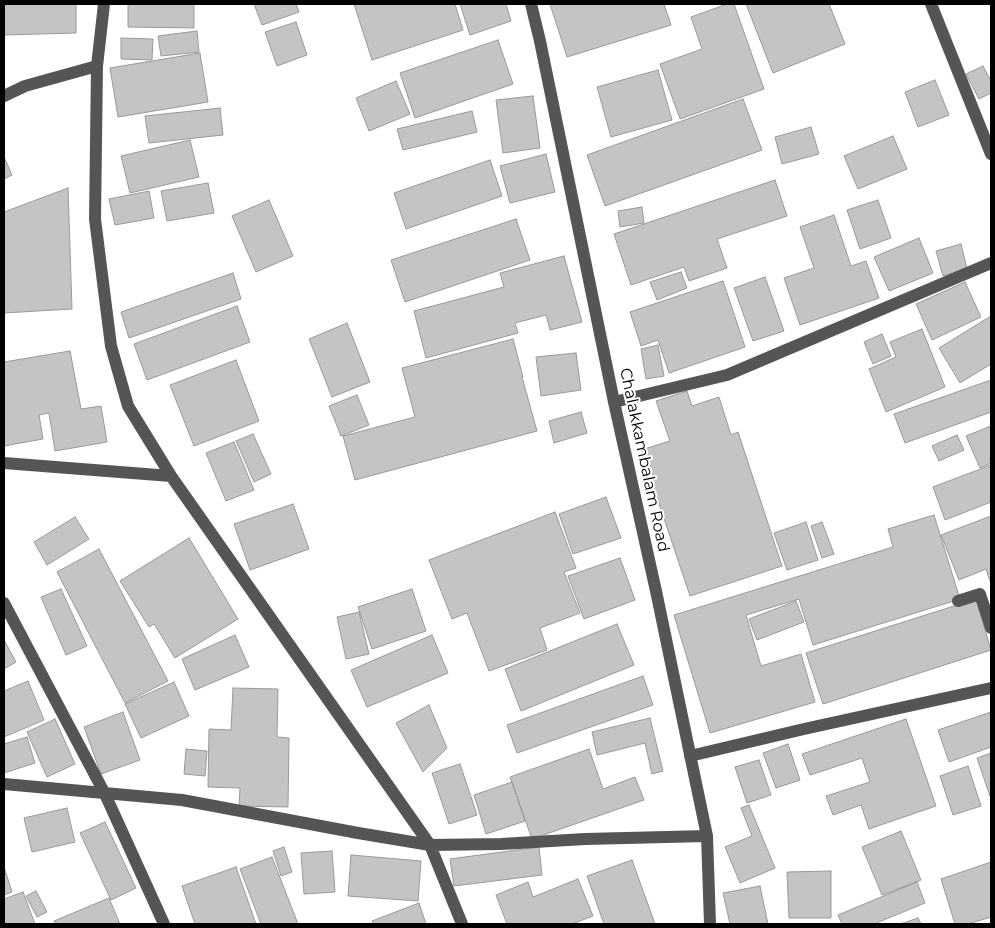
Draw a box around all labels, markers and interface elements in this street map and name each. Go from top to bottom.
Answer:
street label: Chalakkambalam Road [615,366,673,554]

